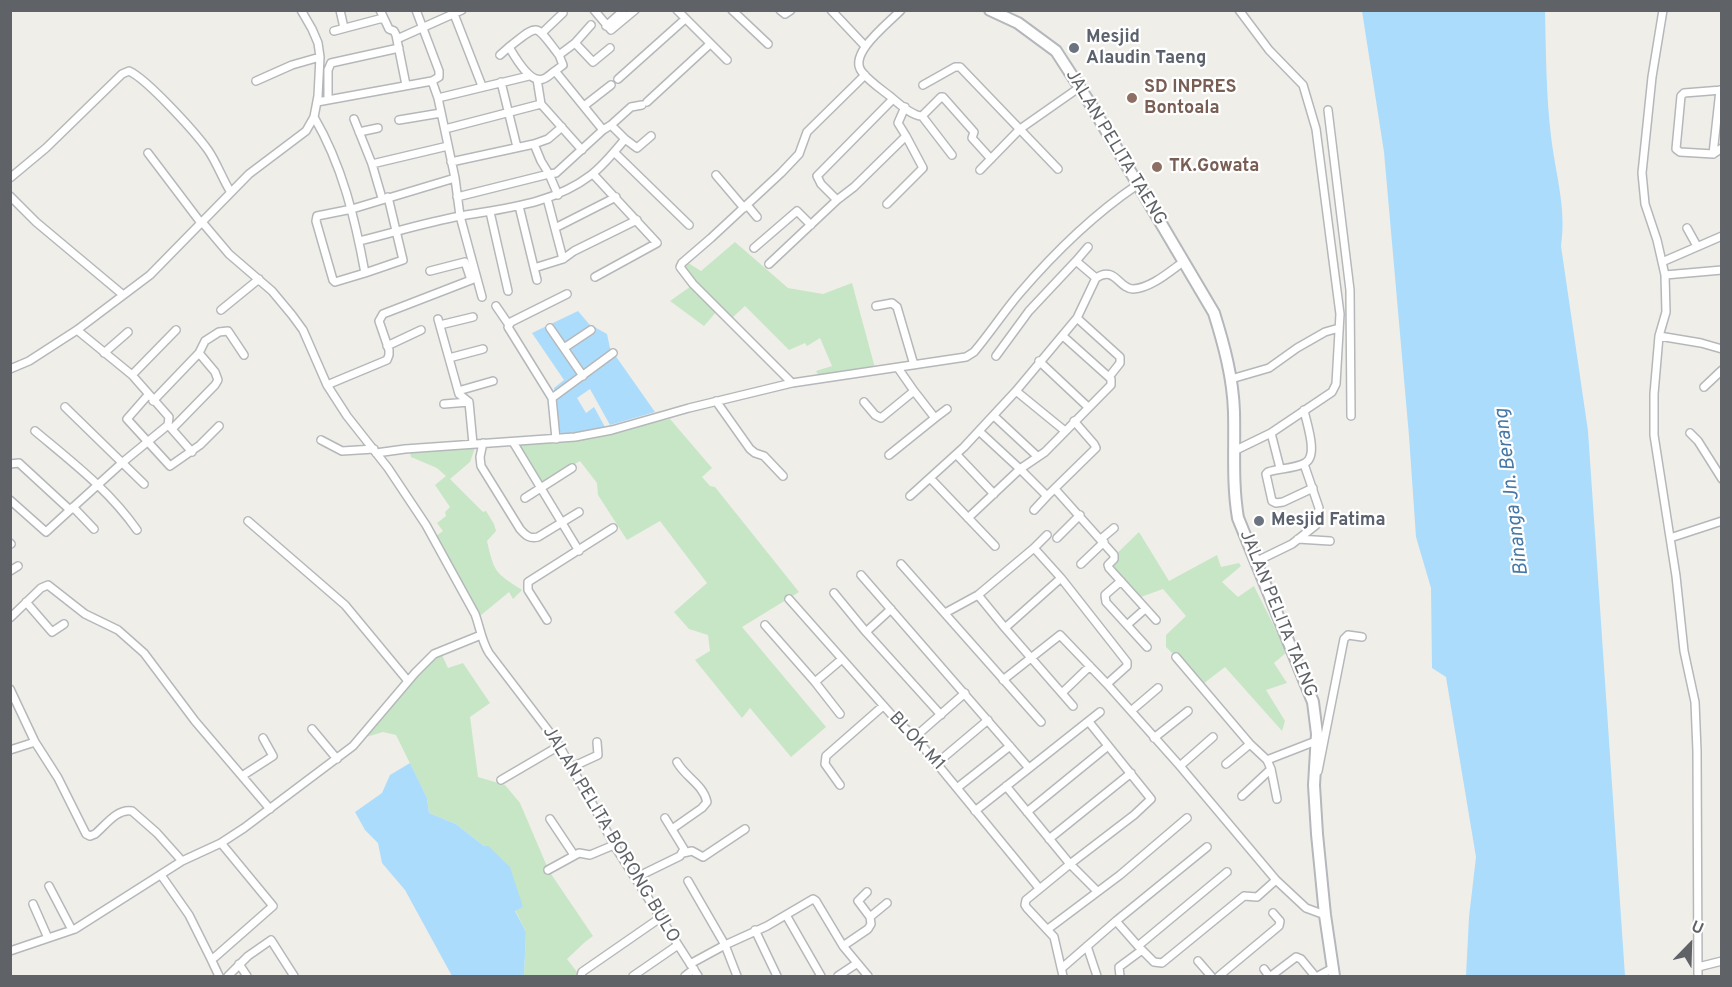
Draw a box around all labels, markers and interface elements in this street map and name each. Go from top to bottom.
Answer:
place label: Mesjid Alaudin Taeng [1086,27,1206,70]
marker: Mesjid Alaudin Taeng [1067,41,1081,55]
street label: JALAN PELITA TAENG [1060,66,1170,230]
place label: SD INPRES Bontoala [1144,77,1237,119]
marker: SD INPRES Bontoala [1125,91,1139,105]
place label: TK.Gowata [1169,156,1259,178]
marker: TK.Gowata [1150,160,1164,174]
water label: Binanga Jn. Berang [1491,407,1535,577]
place label: Mesjid Fatima [1271,510,1386,532]
marker: Mesjid Fatima [1252,514,1266,528]
street label: JALAN PELITA TAENG [1234,527,1320,701]
street label: BLOK M1 [884,708,948,776]
street label: JALAN PELITA BORONG BULO [537,723,683,947]
north arrow [1660,915,1720,975]
text: U [1688,917,1706,940]

